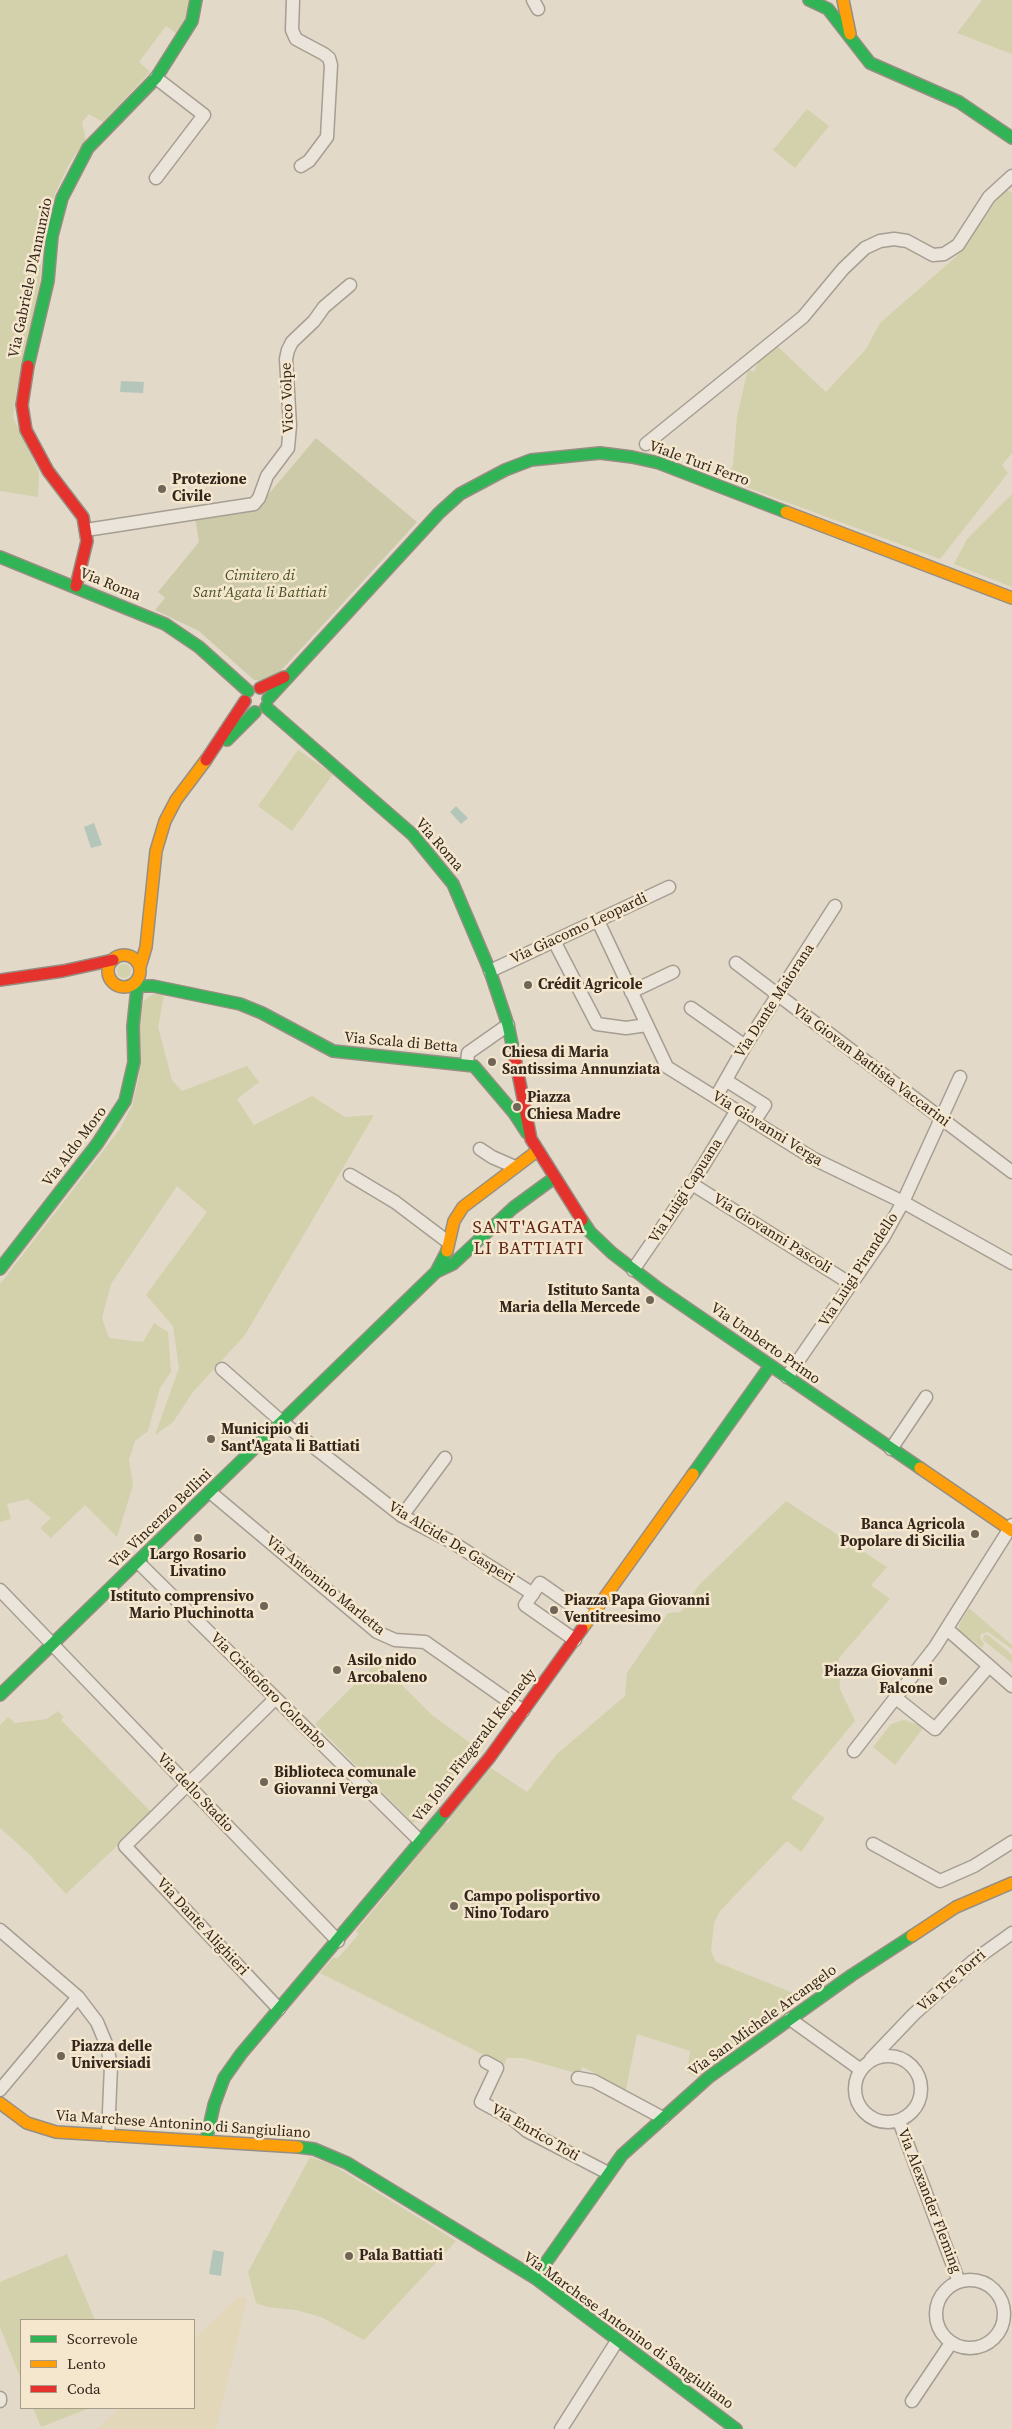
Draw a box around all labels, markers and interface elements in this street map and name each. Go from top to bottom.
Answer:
street label: Via Gabriele D'Annunzio [5,196,57,360]
street label: Vico Volpe [278,362,298,434]
street label: Viale Turi Ferro [646,437,752,491]
place label: Protezione Civile [172,471,247,506]
marker: Protezione Civile [156,483,168,495]
street label: Via Roma [77,565,143,605]
park label: Cimitero di Sant'Agata li Battiati [193,567,327,602]
street label: Via Roma [411,815,467,875]
street label: Via Giacomo Leopardi [508,889,650,969]
street label: Via Dante Maiorana [731,941,819,1061]
place label: Crédit Agricole [538,976,643,994]
marker: Crédit Agricole [522,979,534,991]
street label: Via Giovan Battista Vaccarini [789,1001,953,1131]
street label: Via Scala di Betta [343,1029,459,1057]
place label: Chiesa di Maria Santissima Annunziata [502,1044,660,1079]
marker: Chiesa di Maria Santissima Annunziata [486,1056,498,1068]
street label: Via Giovanni Verga [708,1088,826,1170]
place label: Piazza Chiesa Madre [527,1089,621,1124]
marker: Piazza Chiesa Madre [511,1101,523,1113]
street label: Via Aldo Moro [39,1103,111,1191]
street label: Via Luigi Capuana [645,1135,727,1247]
street label: Via Giovanni Pascoli [709,1190,835,1278]
street label: Via Luigi Pirandello [815,1210,903,1330]
district label: SANT'AGATA LI BATTIATI [471,1217,587,1260]
place label: Istituto Santa Maria della Mercede [499,1282,640,1317]
marker: Istituto Santa Maria della Mercede [644,1294,656,1306]
street label: Via Umberto Primo [707,1299,823,1389]
place label: Municipio di Sant'Agata li Battiati [221,1421,360,1456]
marker: Municipio di Sant'Agata li Battiati [205,1433,217,1445]
street label: Via Vincenzo Bellini [106,1466,216,1572]
street label: Via Alcide De Gasperi [384,1498,518,1588]
place label: Banca Agricola Popolare di Sicilia [840,1516,965,1551]
marker: Banca Agricola Popolare di Sicilia [969,1528,981,1540]
marker: Largo Rosario Livatino [192,1532,204,1544]
street label: Via Antonino Marletta [262,1532,388,1640]
place label: Largo Rosario Livatino [150,1546,246,1581]
place label: Istituto comprensivo Mario Pluchinotta [110,1588,254,1623]
place label: Piazza Papa Giovanni Ventitreesimo [564,1592,710,1627]
marker: Istituto comprensivo Mario Pluchinotta [258,1600,270,1612]
marker: Piazza Papa Giovanni Ventitreesimo [548,1604,560,1616]
street label: Via Cristoforo Colombo [206,1629,330,1753]
place label: Asilo nido Arcobaleno [347,1652,427,1687]
place label: Piazza Giovanni Falcone [824,1663,933,1698]
marker: Asilo nido Arcobaleno [331,1664,343,1676]
street label: Via John Fitzgerald Kennedy [410,1666,540,1826]
marker: Piazza Giovanni Falcone [937,1675,949,1687]
street label: Via dello Stadio [153,1750,237,1836]
place label: Biblioteca comunale Giovanni Verga [274,1764,416,1799]
marker: Biblioteca comunale Giovanni Verga [258,1776,270,1788]
street label: Via Dante Alighieri [152,1874,252,1980]
place label: Campo polisportivo Nino Todaro [464,1888,600,1923]
marker: Campo polisportivo Nino Todaro [448,1900,460,1912]
street label: Via Tre Torri [914,1946,990,2016]
street label: Via San Michele Arcangelo [686,1961,840,2081]
place label: Piazza delle Universiadi [71,2038,152,2073]
marker: Piazza delle Universiadi [55,2050,67,2062]
street label: Via Enrico Toti [488,2101,582,2165]
street label: Via Marchese Antonino di Sangiuliano [55,2107,311,2143]
street label: Via Alexander Fleming [893,2126,965,2276]
place label: Pala Battiati [359,2247,443,2265]
street label: Via Marchese Antonino di Sangiuliano [519,2249,737,2413]
marker: Pala Battiati [343,2250,355,2262]
legend [20,2319,195,2409]
text: Scorrevole [67,2328,138,2349]
text: Lento [67,2353,106,2374]
text: Coda [67,2378,101,2399]

